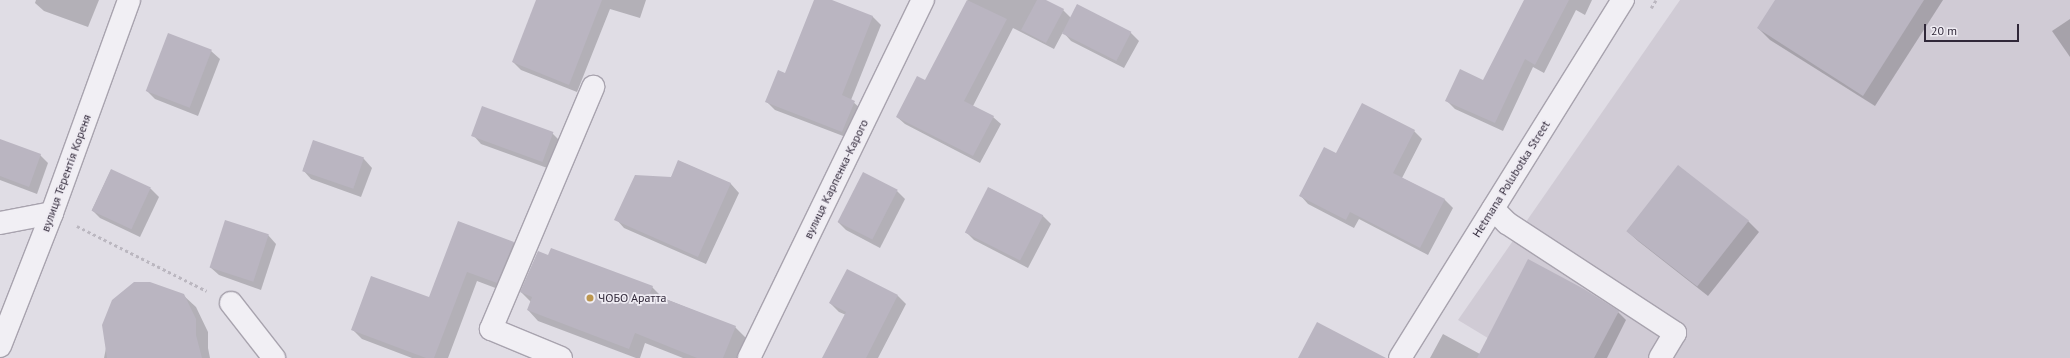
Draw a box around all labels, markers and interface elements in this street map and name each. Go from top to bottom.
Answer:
scale bar [1926,16,2021,42]
text: 20 m [1931,23,1957,38]
street label: вулиця Терентія Кореня [38,112,94,234]
street label: вулиця Карпенка-Карого [801,117,871,241]
street label: Hetmana Polubotka Street [1469,118,1553,240]
place label: ЧОБО Аратта [598,291,667,305]
marker: ЧОБО Аратта [585,293,595,303]

